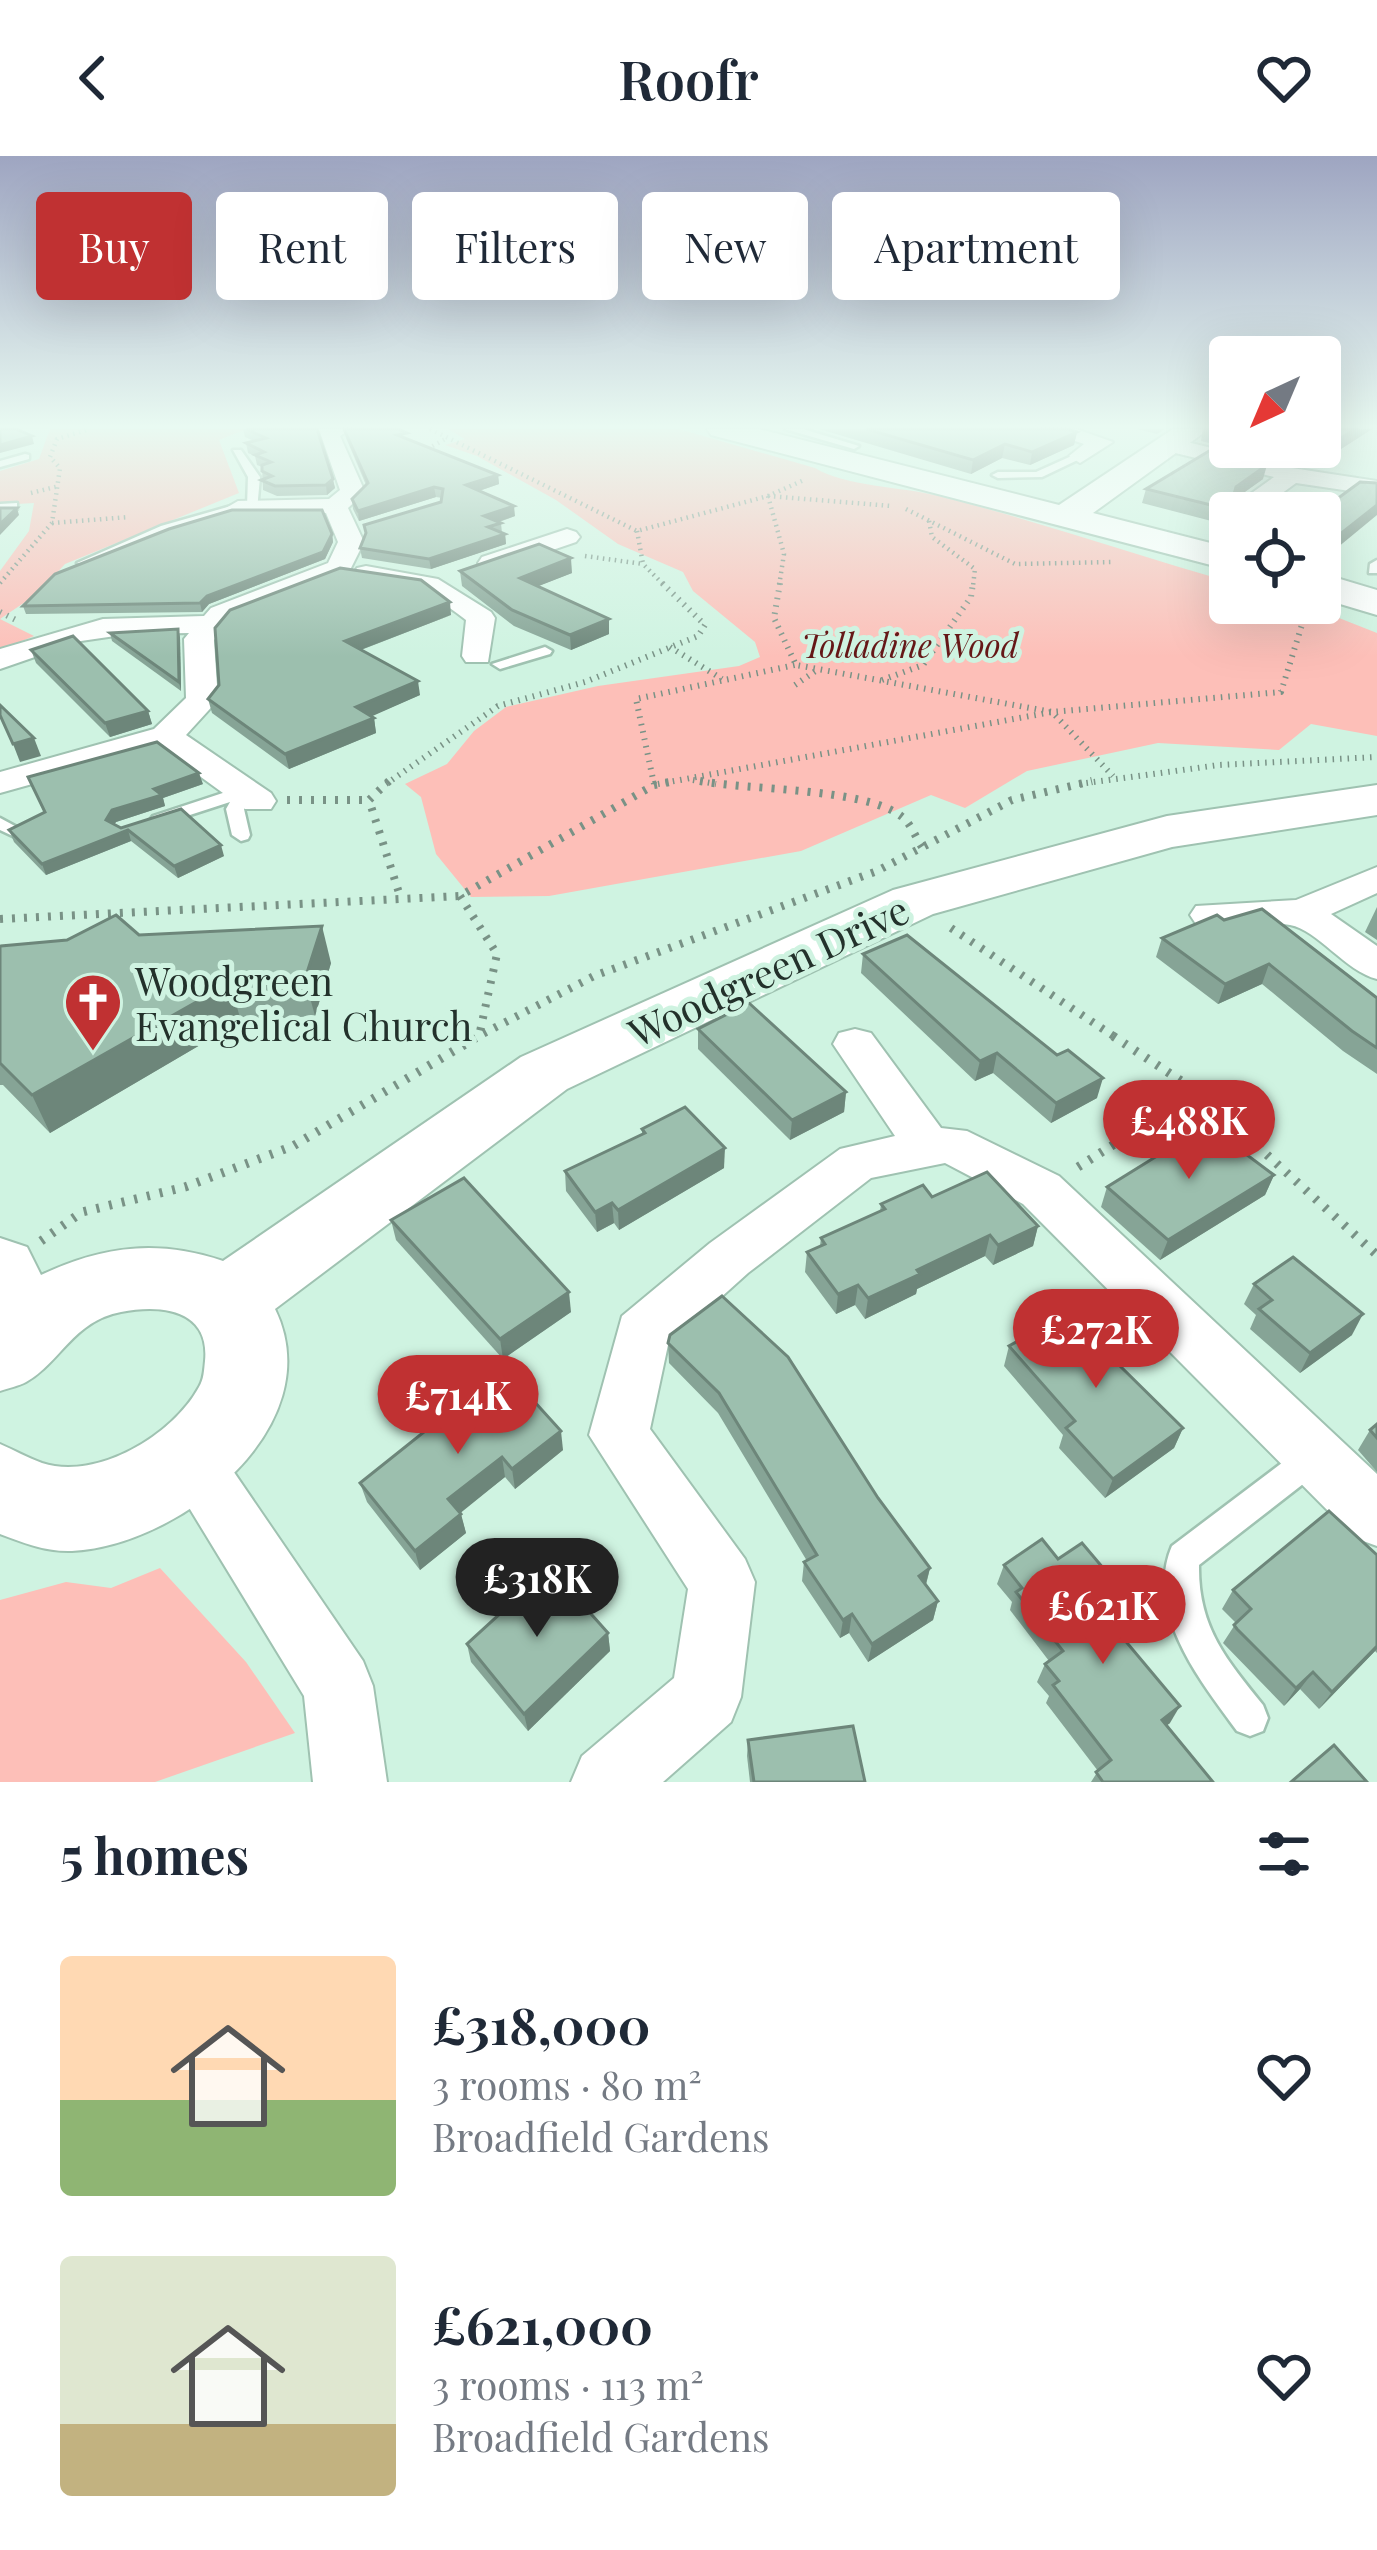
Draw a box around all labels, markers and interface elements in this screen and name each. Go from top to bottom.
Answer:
text: Roofr [618,42,759,114]
icon: back [60,45,126,111]
icon: heart [1251,45,1317,111]
chip: Buy [36,192,192,300]
chip: Rent [216,192,388,300]
chip: Filters [412,192,618,300]
chip: New [642,192,808,300]
chip: Apartment [832,192,1120,300]
north arrow [1209,336,1341,468]
map controls [1209,336,1341,624]
button: locate [1209,492,1341,624]
park label: Tolladine Wood [801,622,1020,666]
street label: Woodgreen Drive [619,882,916,1058]
place label: Woodgreen Evangelical Church [134,954,473,1051]
church icon: Woodgreen Evangelical Church [62,971,124,1053]
pin: £488K [1105,1080,1273,1182]
text: £488K [1130,1093,1248,1145]
pin: £272K [1012,1289,1180,1391]
text: £272K [1040,1302,1152,1354]
pin: £714K [374,1355,542,1457]
text: £714K [405,1368,511,1420]
pin: £318K [453,1538,621,1640]
text: £318K [483,1551,591,1603]
pin: £621K [1019,1565,1187,1667]
text: £621K [1048,1578,1158,1630]
text: 5 homes [60,1820,249,1888]
icon: filters [1251,1821,1317,1887]
text: £318,000 [432,1990,650,2058]
icon: home [156,2004,300,2148]
icon: heart [1251,2043,1317,2109]
text: 3 rooms · 80 m² [432,2058,702,2110]
text: Broadfield Gardens [432,2110,770,2162]
text: £621,000 [432,2290,653,2358]
icon: home [156,2304,300,2448]
icon: heart [1251,2343,1317,2409]
text: 3 rooms · 113 m² [432,2358,704,2410]
text: Broadfield Gardens [432,2410,770,2462]

